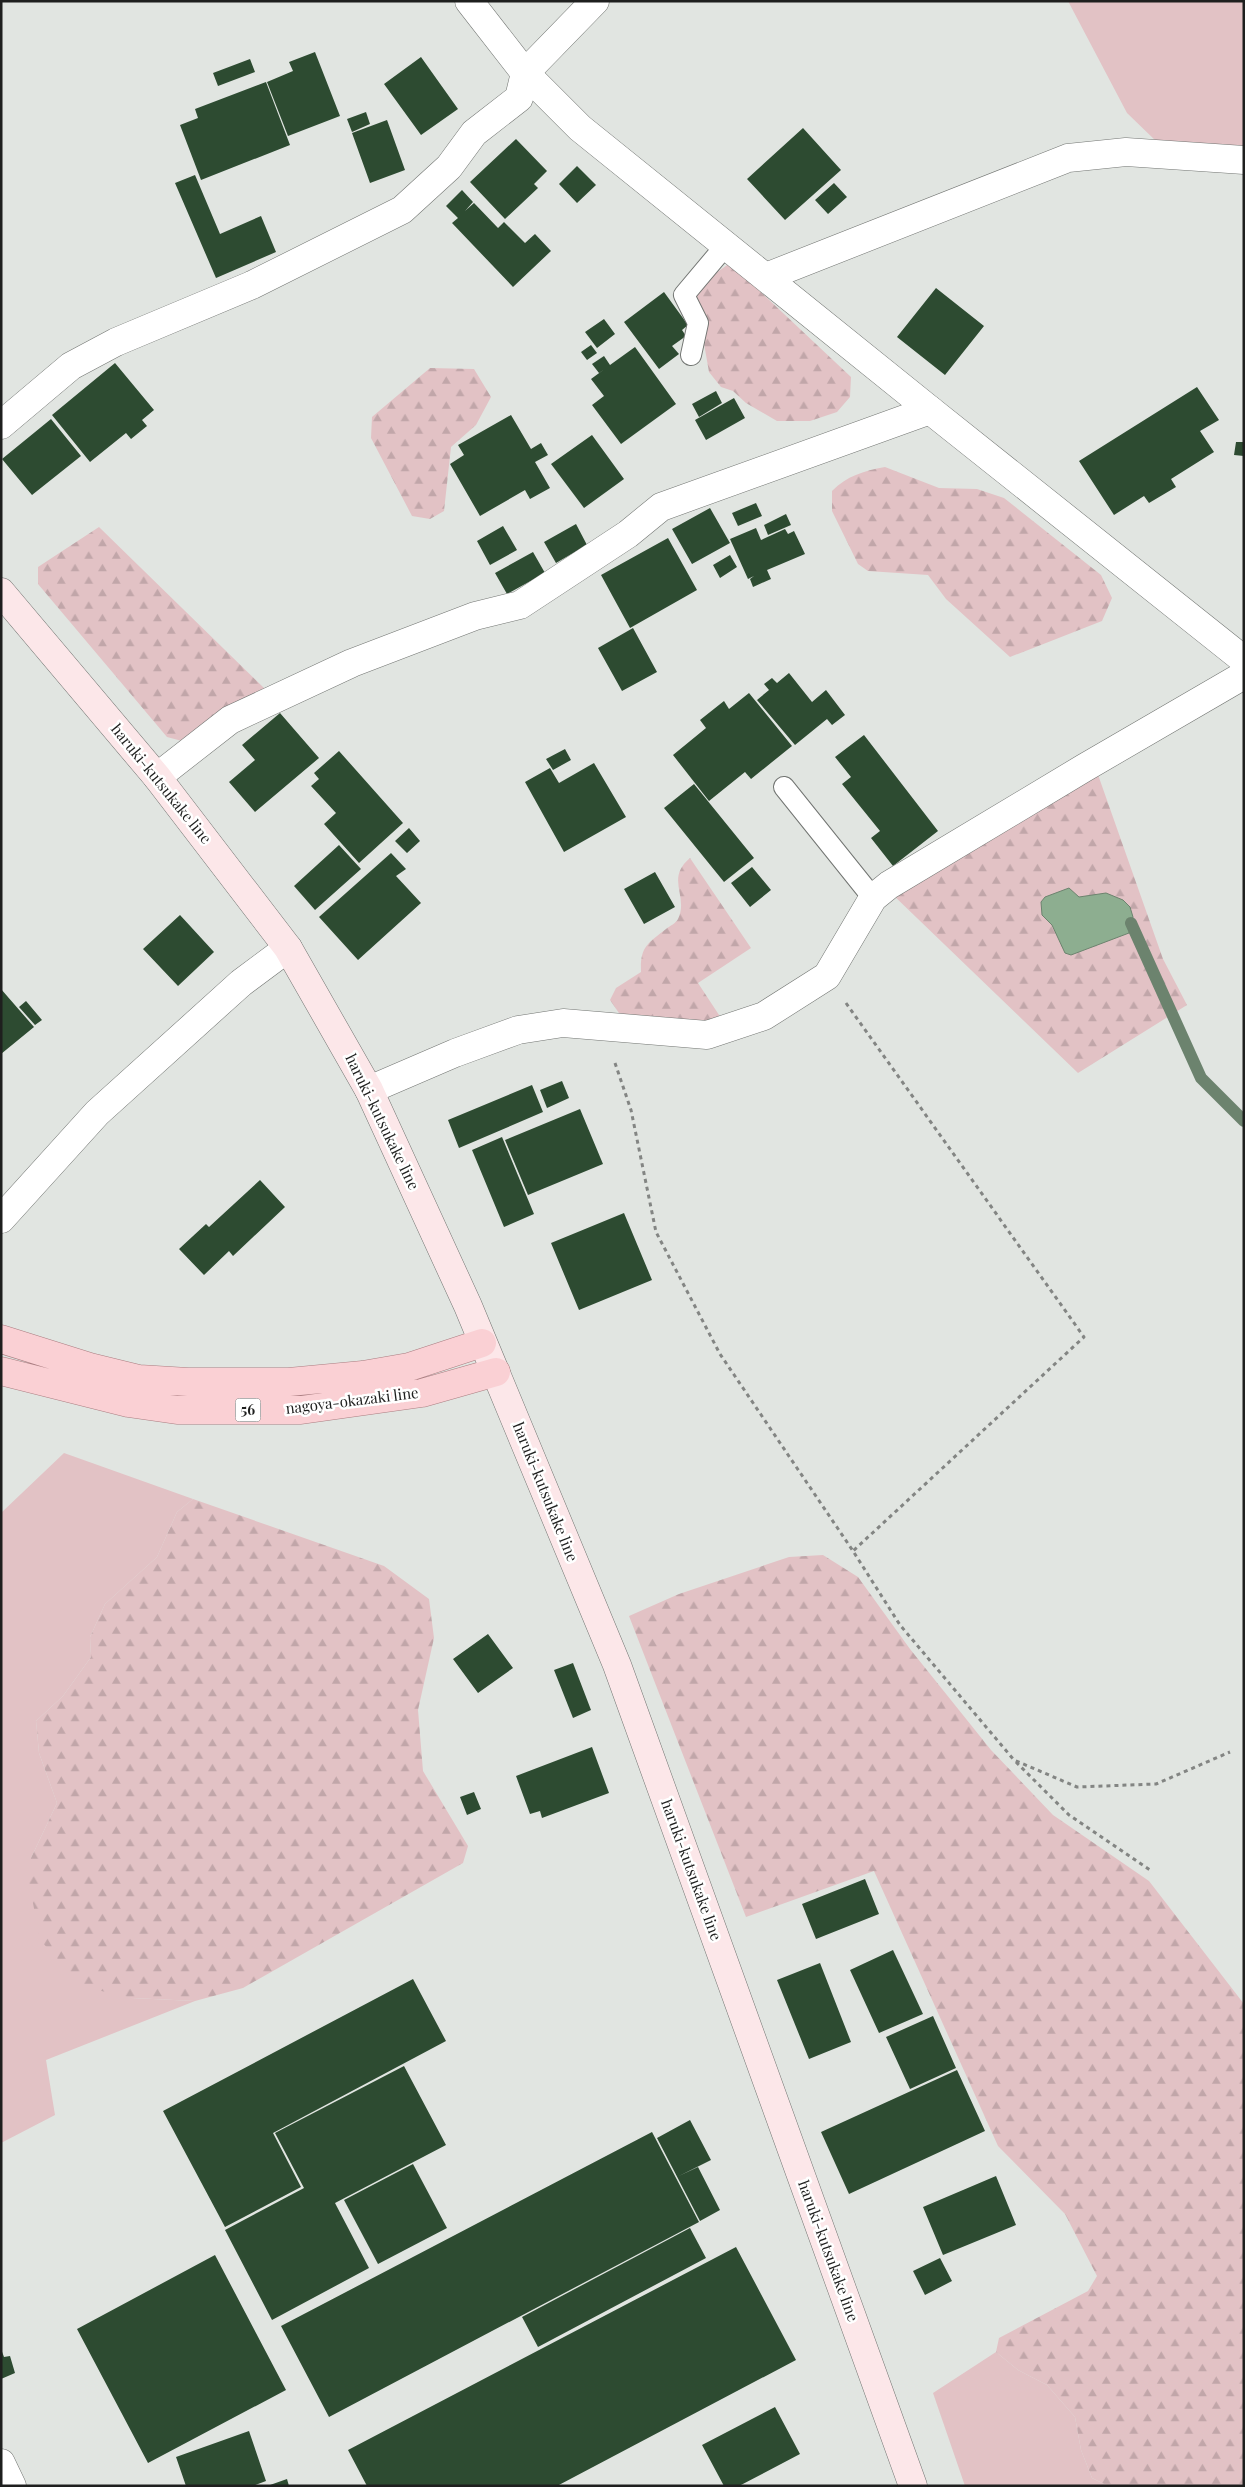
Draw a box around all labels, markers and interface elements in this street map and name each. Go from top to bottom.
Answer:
street label: haruki-kutsukake line [107,719,216,847]
street label: haruki-kutsukake line [341,1050,425,1193]
street label: nagoya-okazaki line [284,1382,420,1418]
road number: 56 [236,1398,260,1422]
street label: haruki-kutsukake line [509,1419,583,1564]
street label: haruki-kutsukake line [657,1796,727,1943]
street label: haruki-kutsukake line [794,2177,864,2324]

